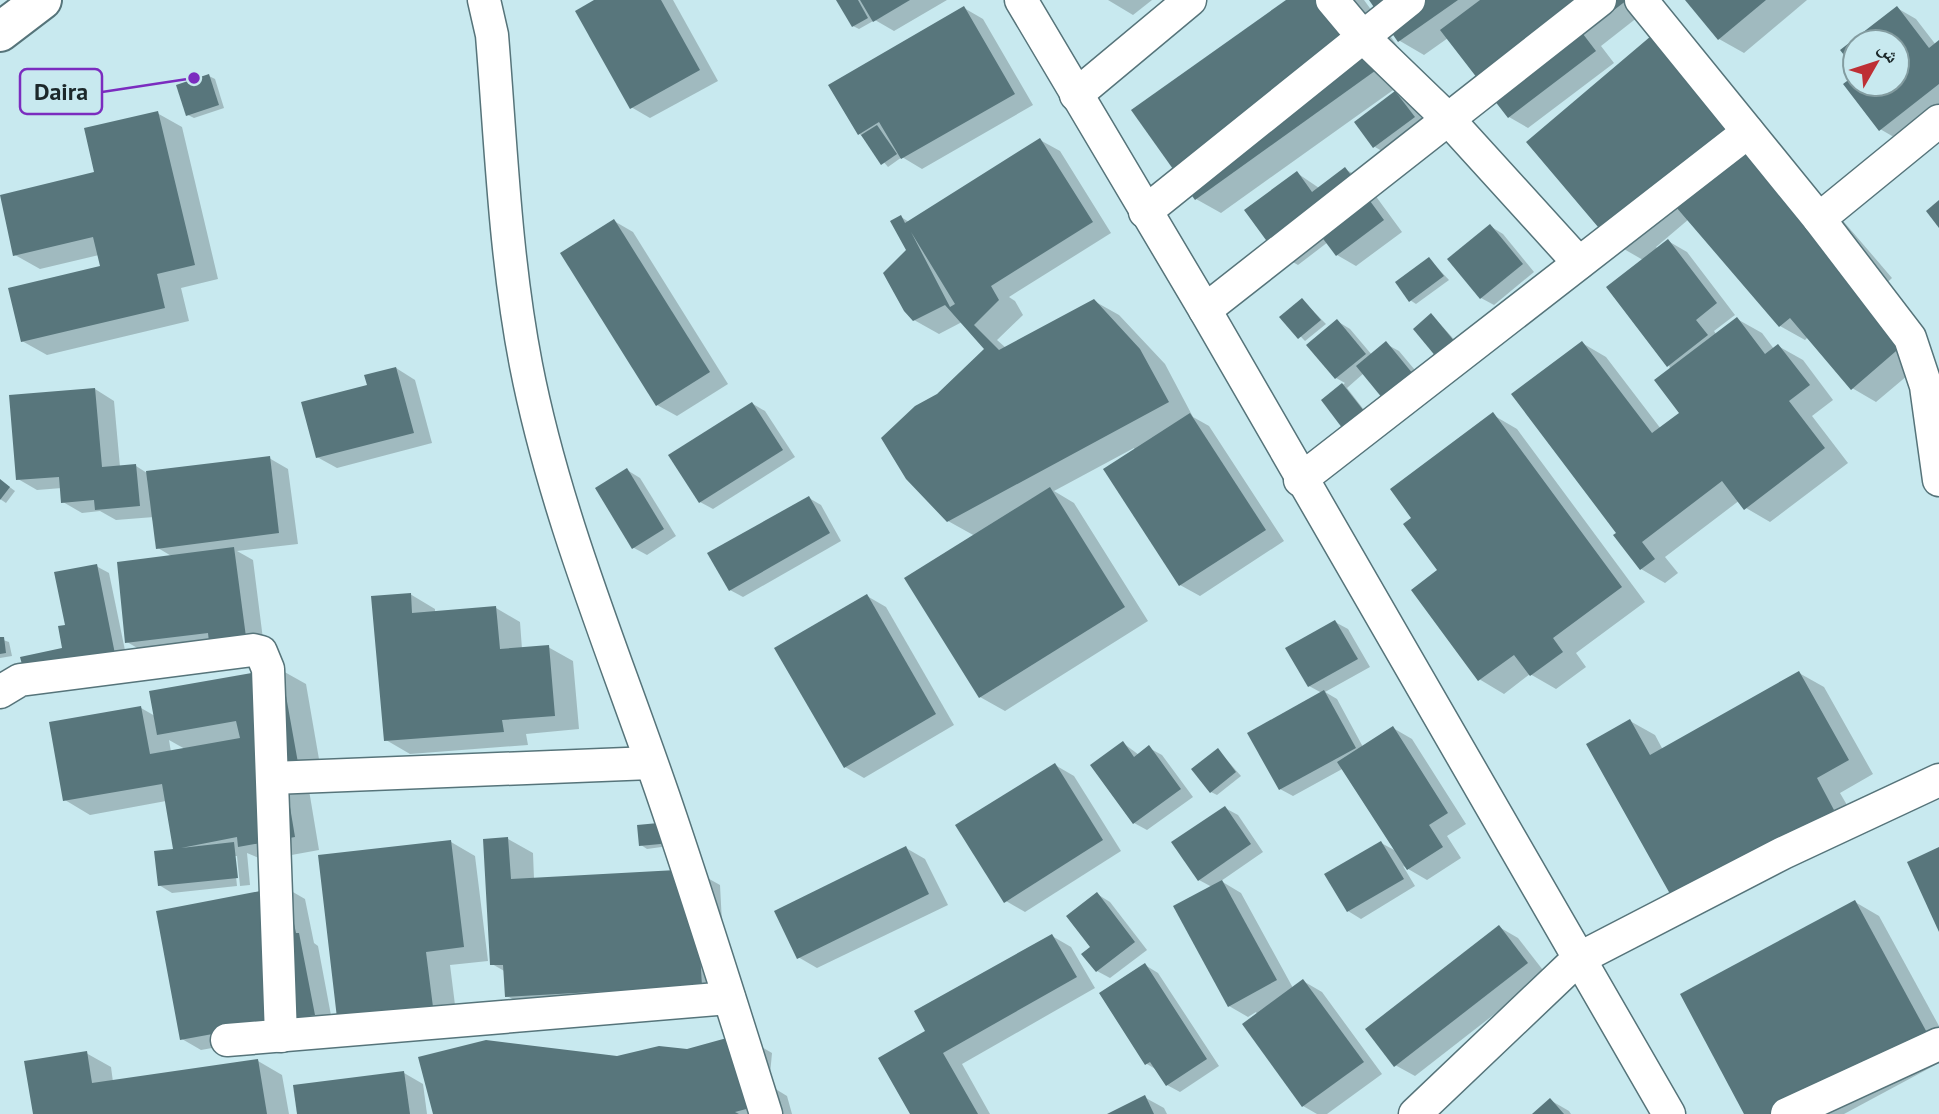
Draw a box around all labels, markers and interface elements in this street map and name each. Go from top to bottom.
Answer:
north arrow [1841,28,1911,98]
text: ش [1874,37,1905,68]
callout: Daira [20,69,102,114]
text: Daira [34,76,88,107]

